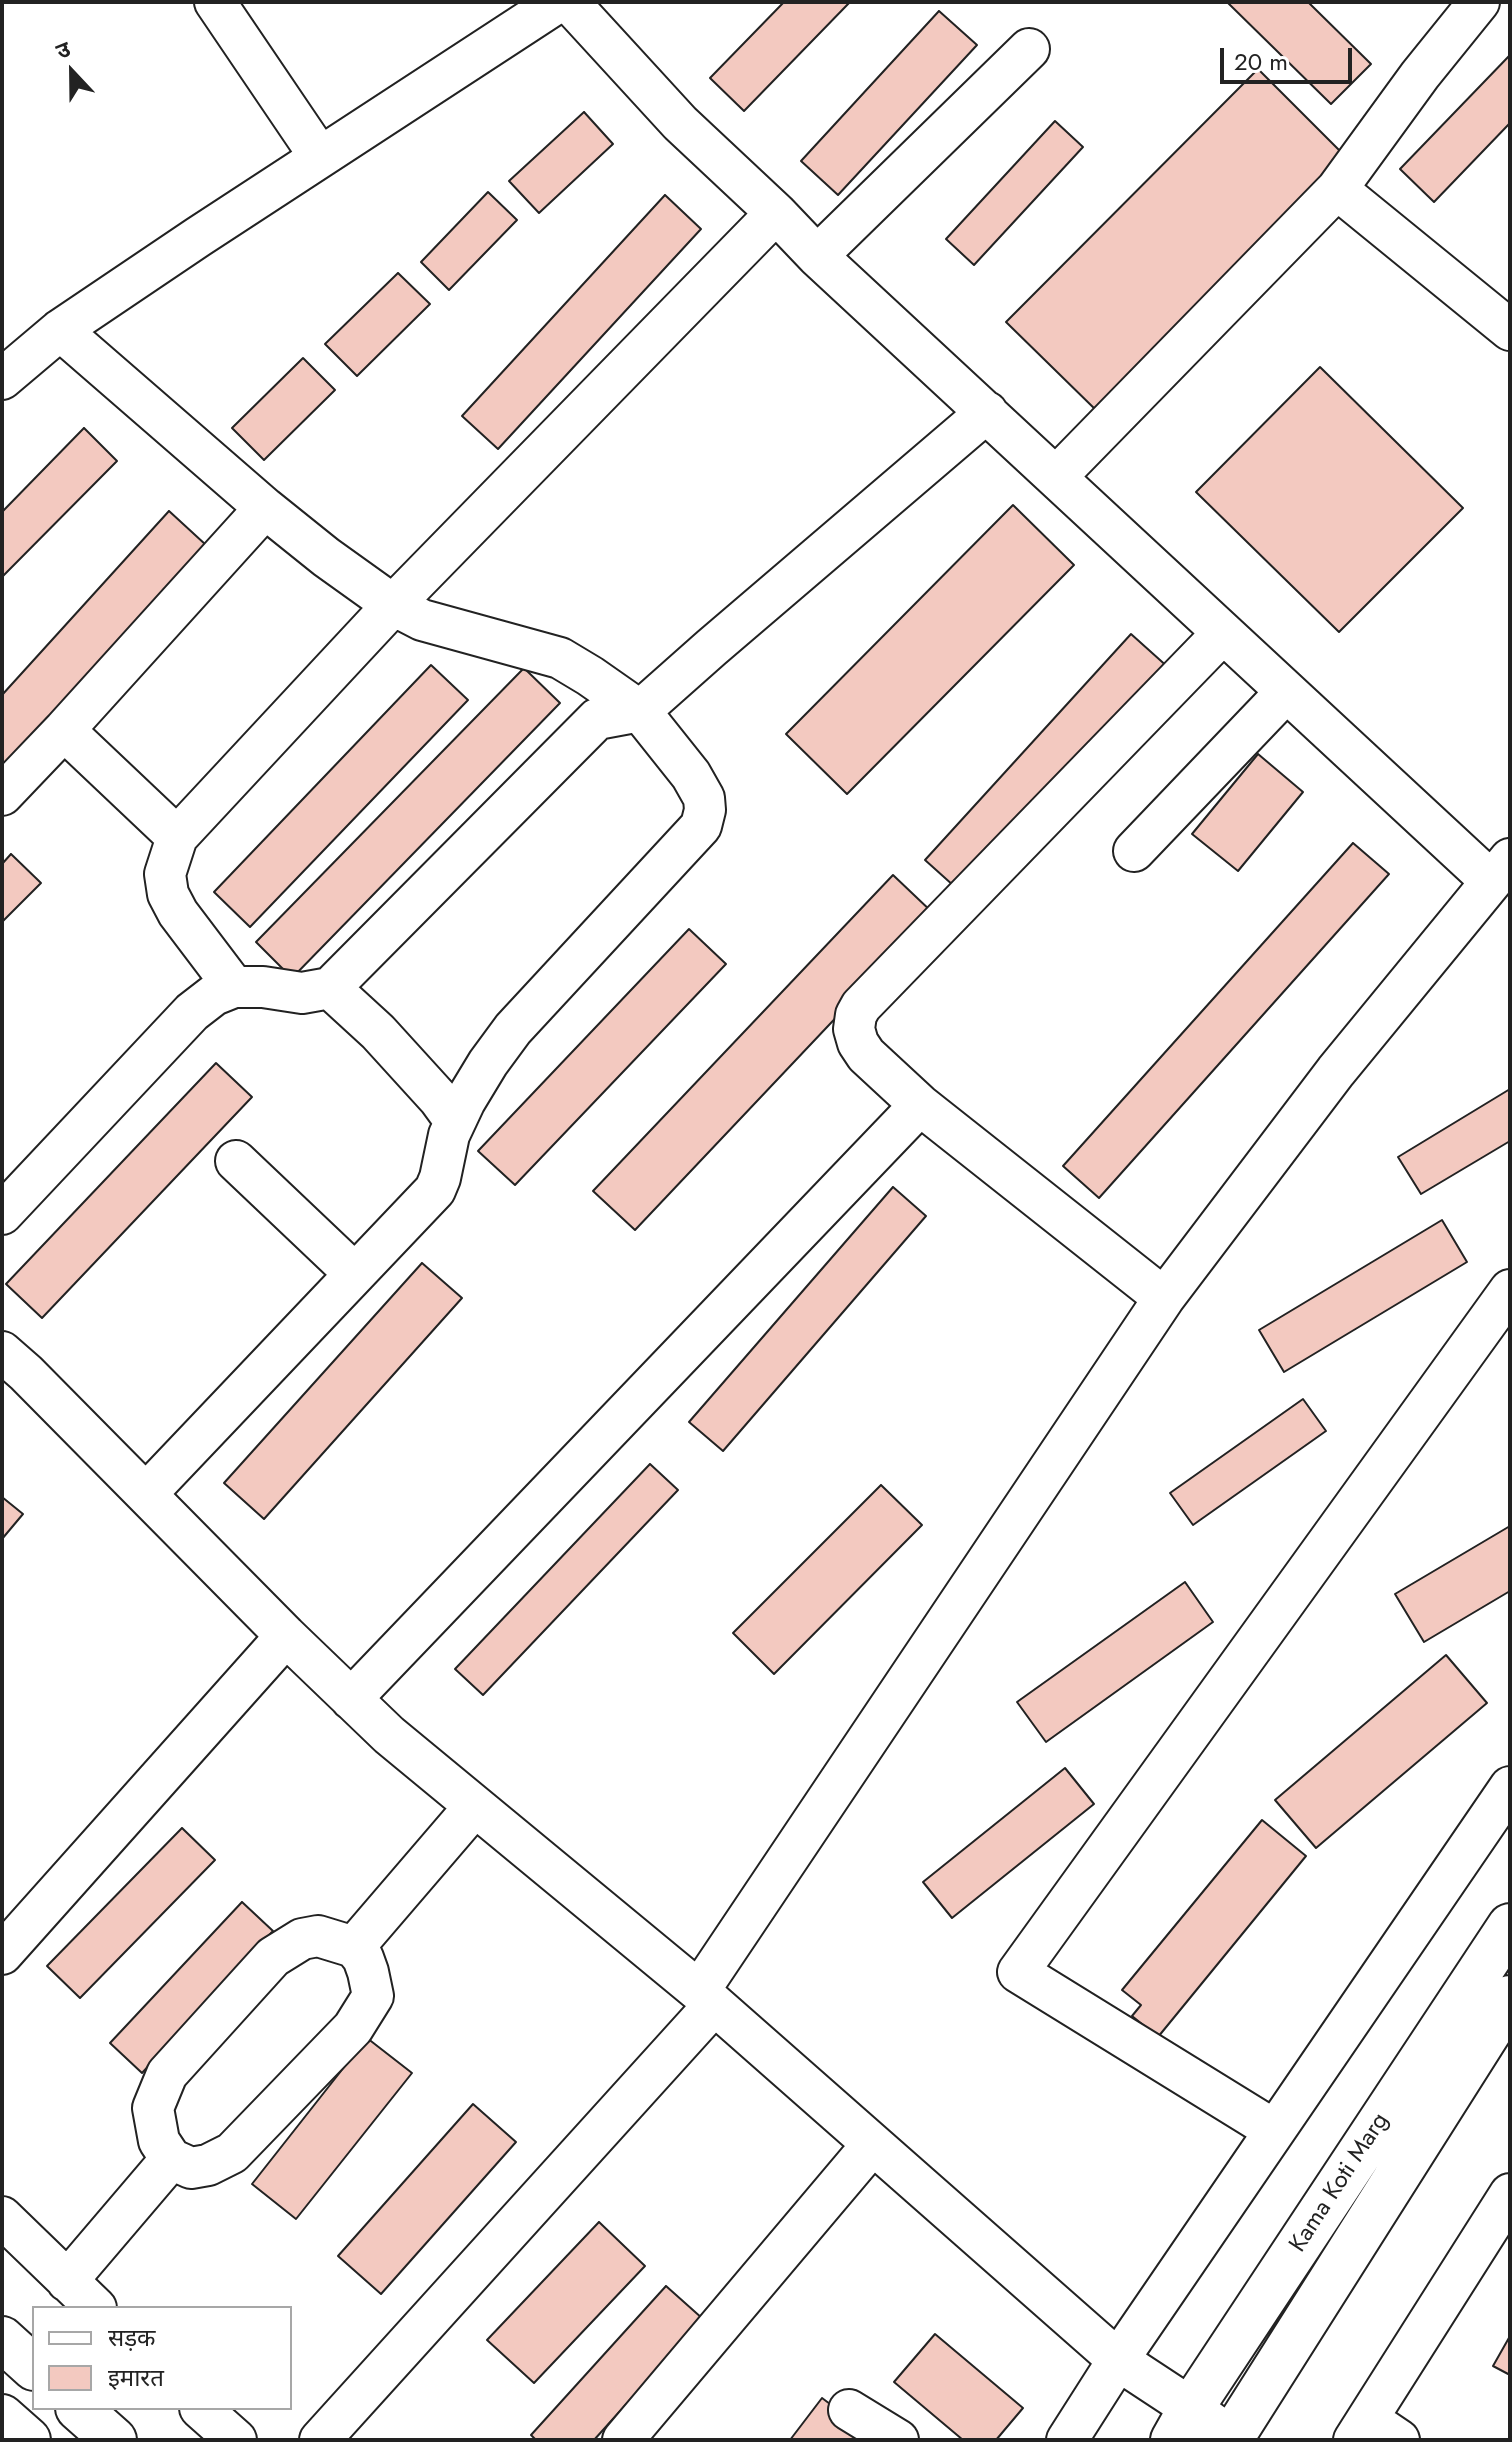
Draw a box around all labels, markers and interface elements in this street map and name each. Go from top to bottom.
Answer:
north arrow [32,32,112,112]
scale bar [1224,32,1356,82]
text: उ [51,33,75,67]
text: 20 m [1234,44,1288,79]
street label: Kama Koti Marg [1284,2108,1396,2258]
legend [32,2306,292,2410]
text: सड़क [108,2320,156,2355]
text: इमारत [108,2360,164,2395]

